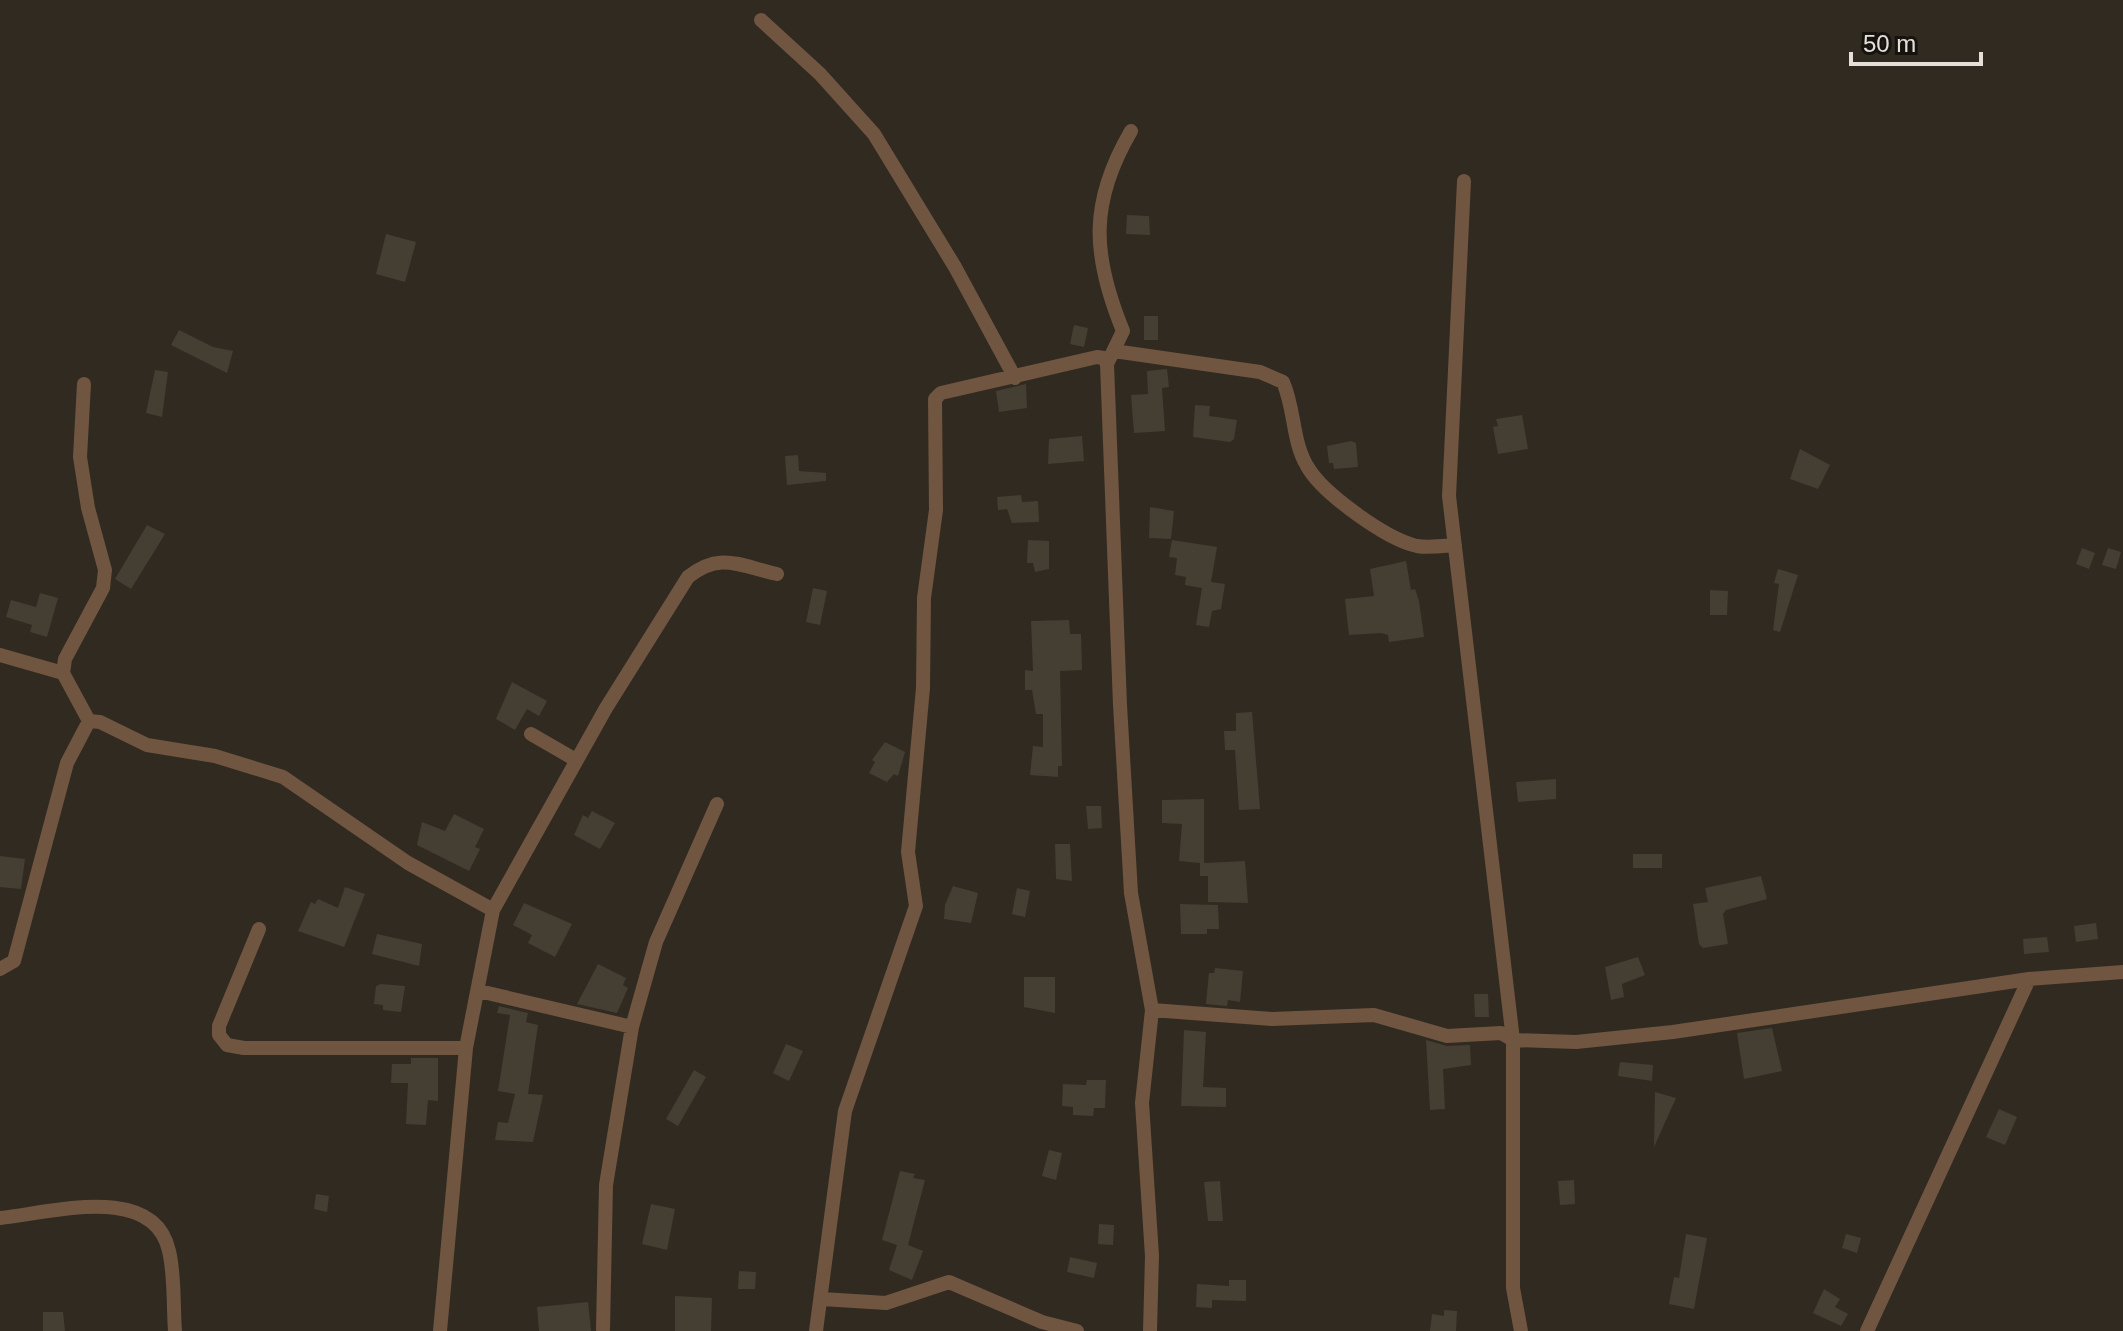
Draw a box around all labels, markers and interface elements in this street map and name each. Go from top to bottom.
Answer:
scale bar [1851,16,1981,66]
text: 50 m [1863,30,1916,57]

